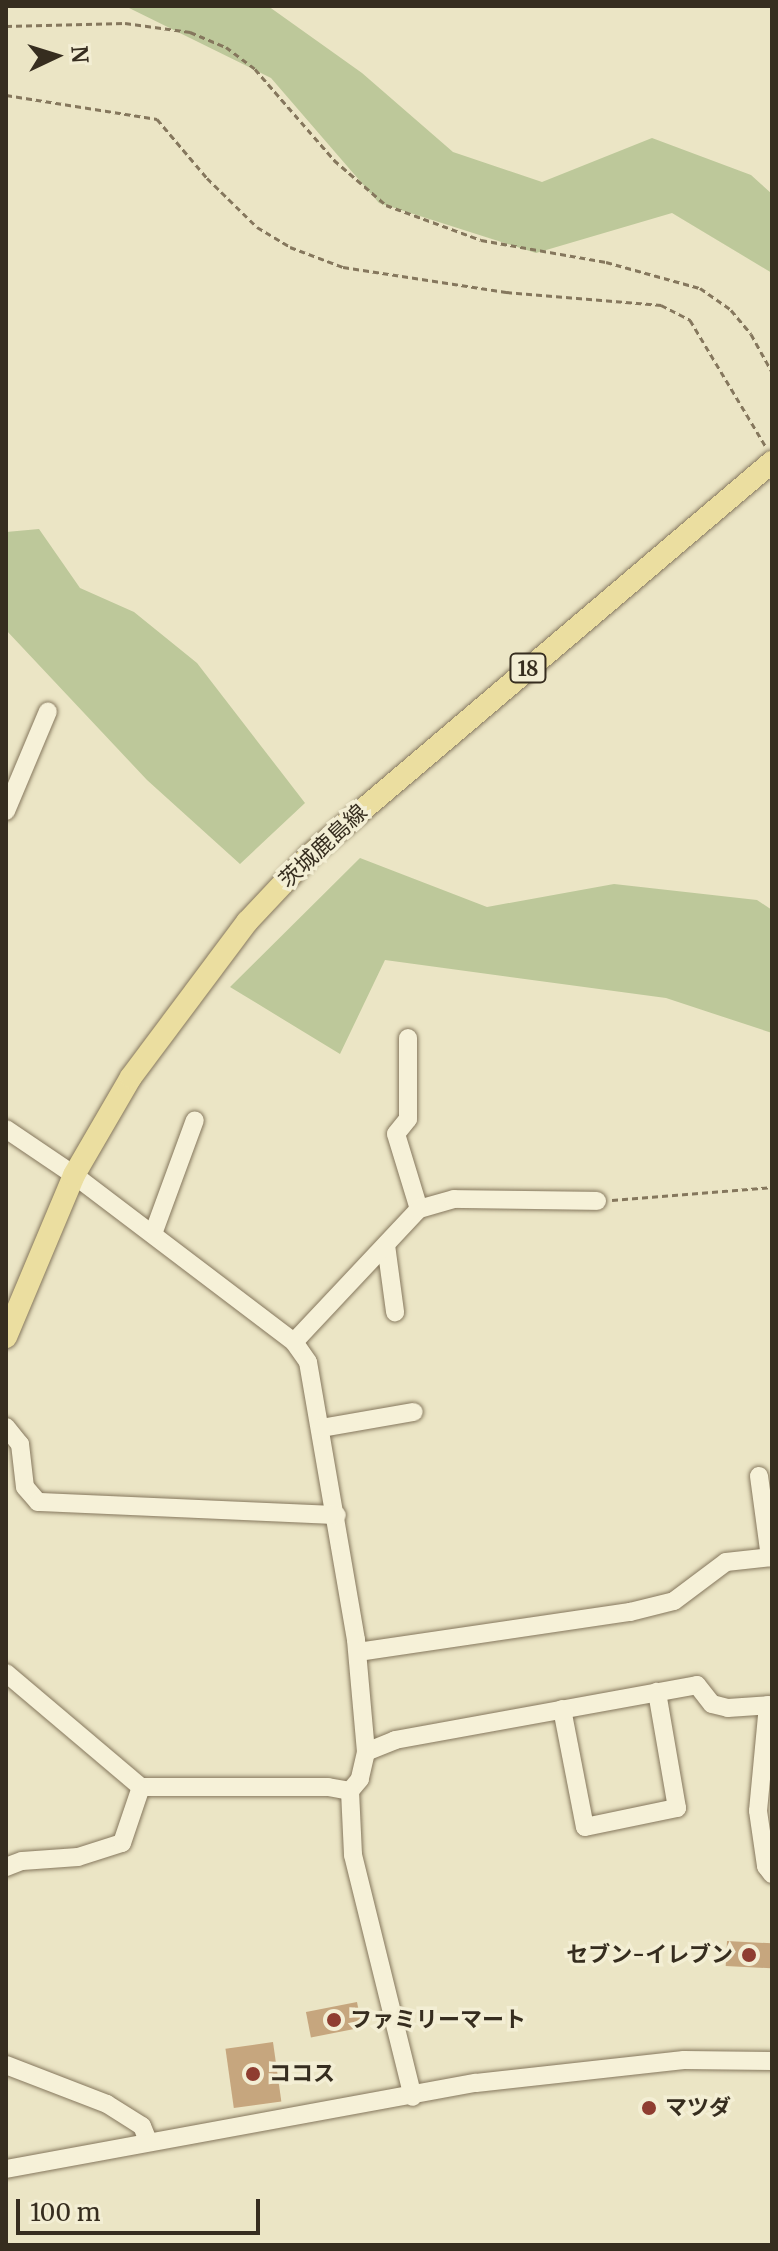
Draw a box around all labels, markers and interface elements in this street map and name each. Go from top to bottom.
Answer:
north arrow [16,16,96,96]
text: N [65,45,95,64]
road number: 18 [508,652,548,684]
street label: 茨城鹿島線 [274,799,372,893]
place label: セブン-イレブン [566,1942,733,1968]
marker: セブン-イレブン [740,1946,758,1964]
place label: ファミリーマート [350,2007,526,2033]
marker: ファミリーマート [325,2011,343,2029]
place label: ココス [269,2061,335,2087]
marker: ココス [244,2065,262,2083]
place label: マツダ [665,2095,731,2121]
marker: マツダ [640,2099,658,2117]
scale bar [20,2183,264,2233]
text: 100 m [30,2197,100,2228]

